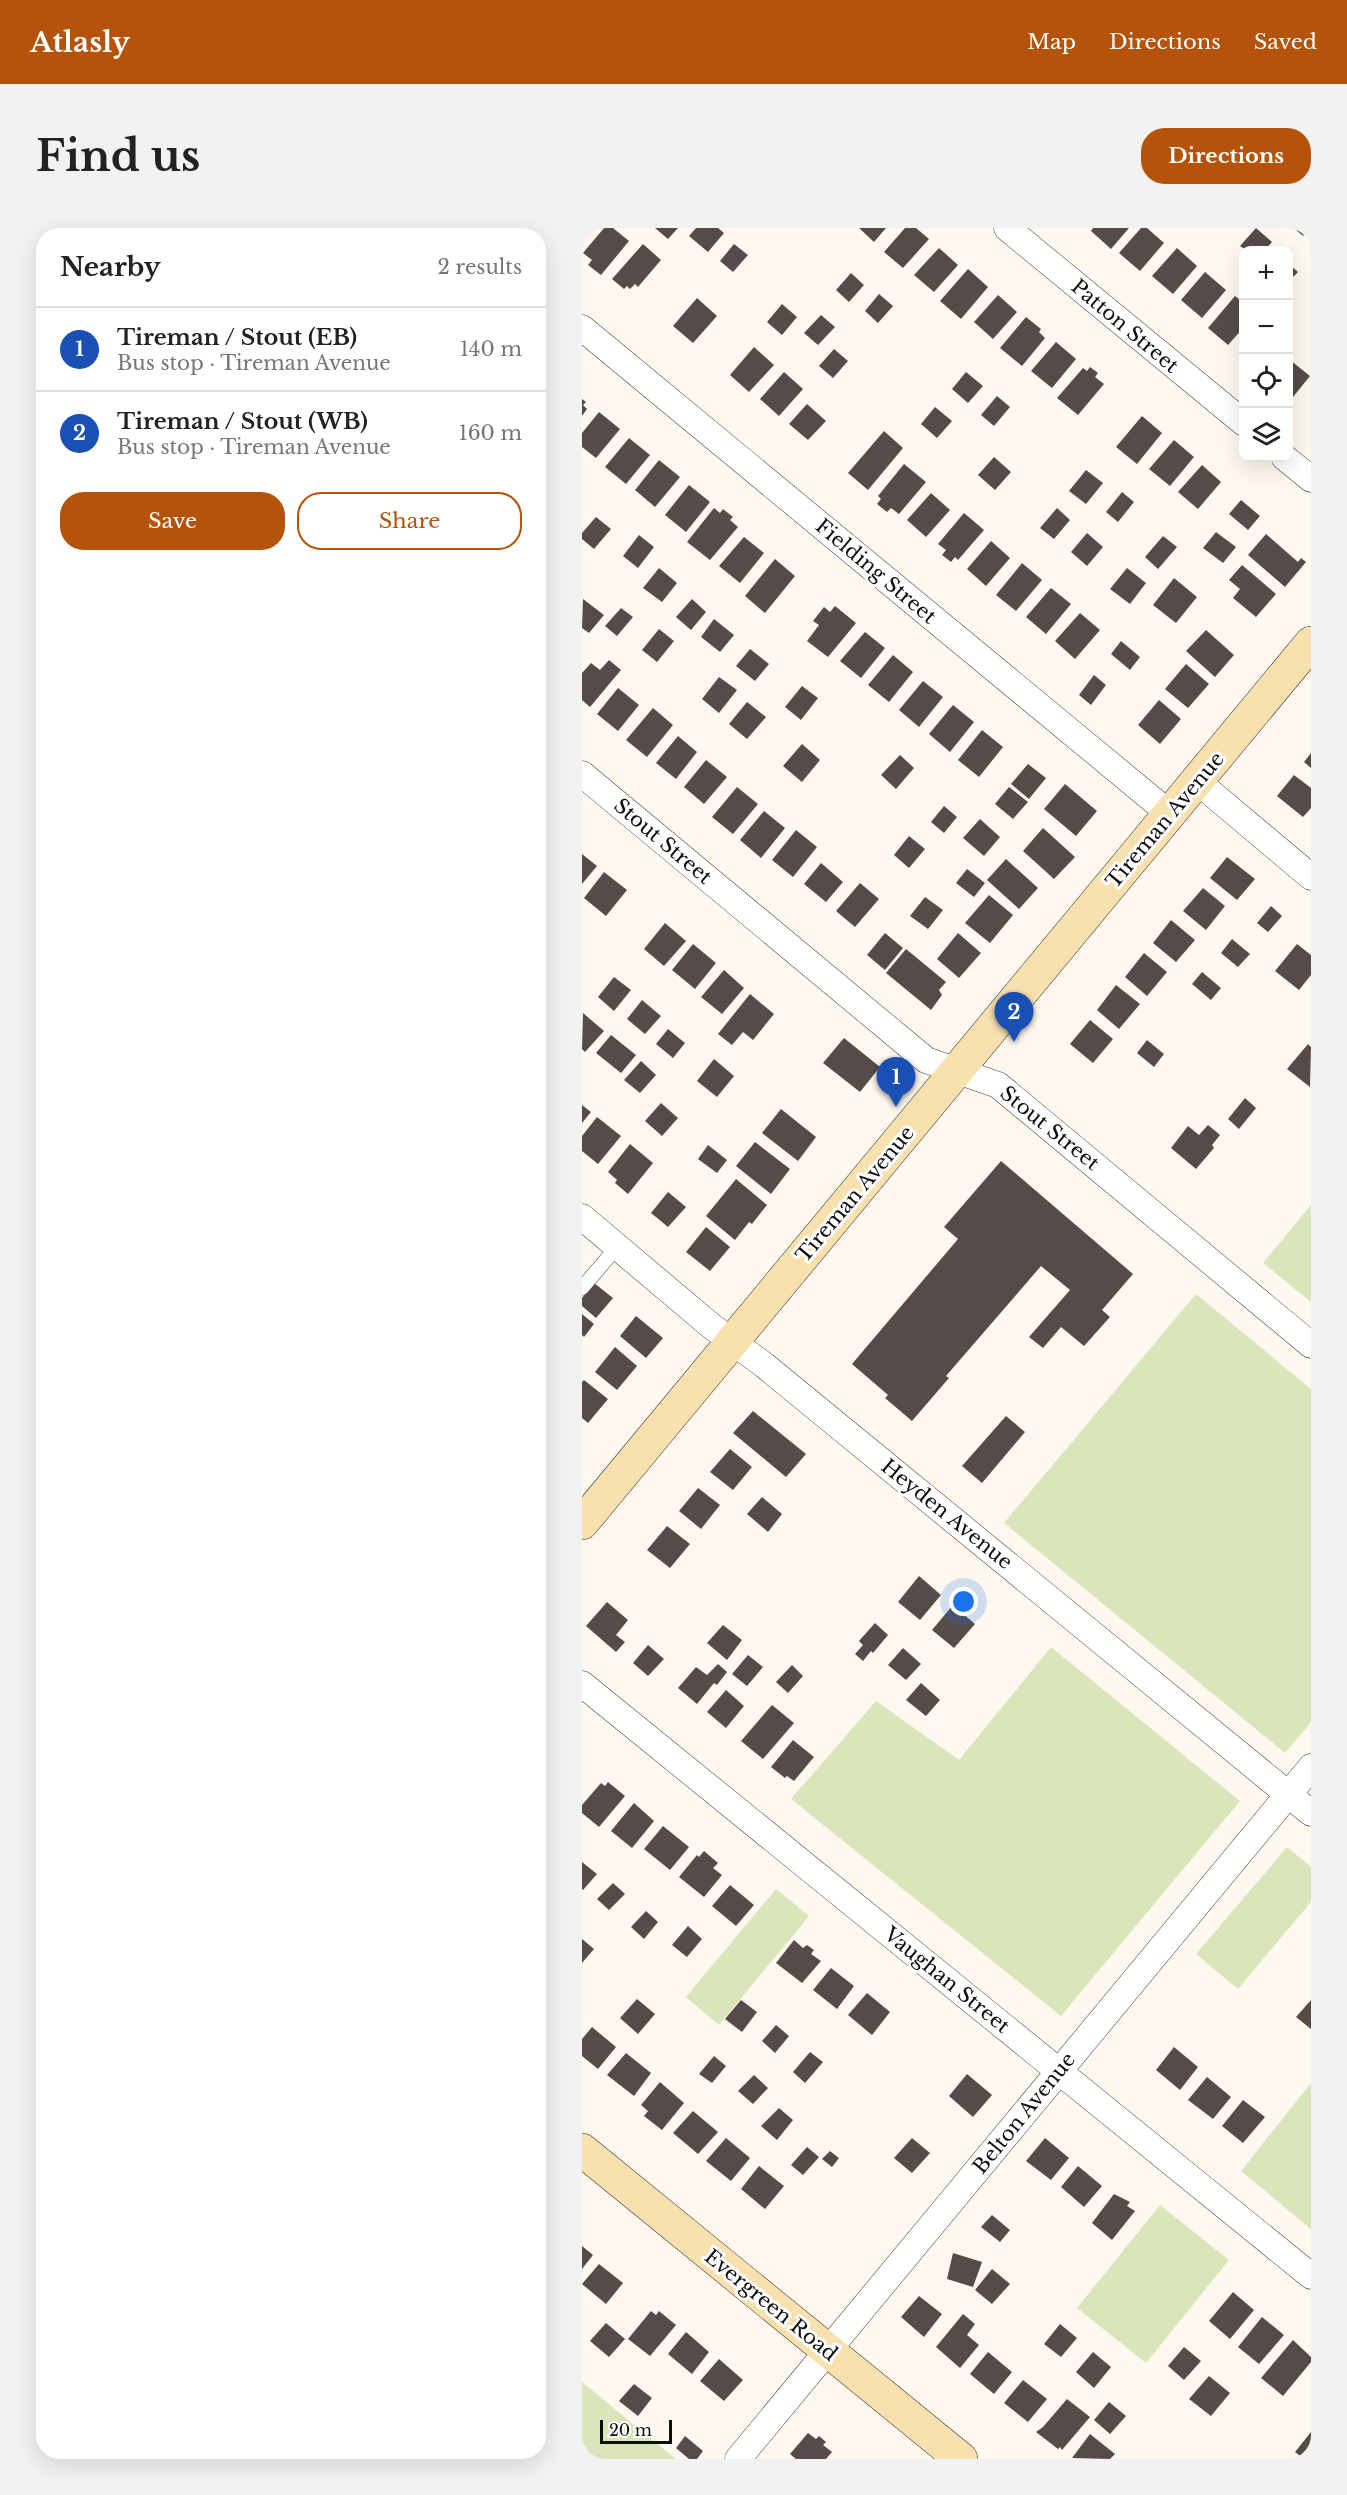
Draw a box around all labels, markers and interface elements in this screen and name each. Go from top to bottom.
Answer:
text: Atlasly [30,25,130,60]
text: Map [1027,29,1076,55]
text: Directions [1109,29,1221,55]
text: Saved [1254,29,1317,55]
button: Directions [1141,128,1311,184]
text: Find us [36,130,200,182]
map controls [1239,246,1293,462]
button: + [1239,246,1293,300]
text: Nearby [60,251,161,283]
text: 2 results [438,255,522,279]
street label: Patton Street [1067,274,1184,378]
button: − [1239,300,1293,354]
text: Tireman / Stout (EB) [117,324,357,351]
text: 1 [75,337,84,361]
text: 140 m [460,337,522,361]
text: Bus stop · Tireman Avenue [117,351,391,375]
button: locate [1239,354,1293,408]
text: Tireman / Stout (WB) [117,408,368,435]
button: layers [1239,408,1293,462]
text: 2 [73,421,86,445]
text: 160 m [459,421,522,445]
text: Bus stop · Tireman Avenue [117,435,391,459]
button: Save [60,492,285,550]
button: Share [297,492,522,550]
street label: Fielding Street [811,514,941,629]
street label: Tireman Avenue [1101,747,1229,893]
street label: Stout Street [609,793,717,889]
pin: 2 [994,992,1034,1042]
pin: 1 [876,1058,916,1107]
street label: Stout Street [996,1081,1105,1175]
street label: Tireman Avenue [791,1121,919,1267]
street label: Heyden Avenue [877,1454,1017,1574]
your location [949,1587,978,1616]
street label: Vaughan Street [879,1921,1015,2038]
street label: Belton Avenue [968,2048,1080,2178]
street label: Evergreen Road [700,2244,842,2366]
scale bar [600,2417,672,2444]
text: 20 m [609,2420,652,2440]

